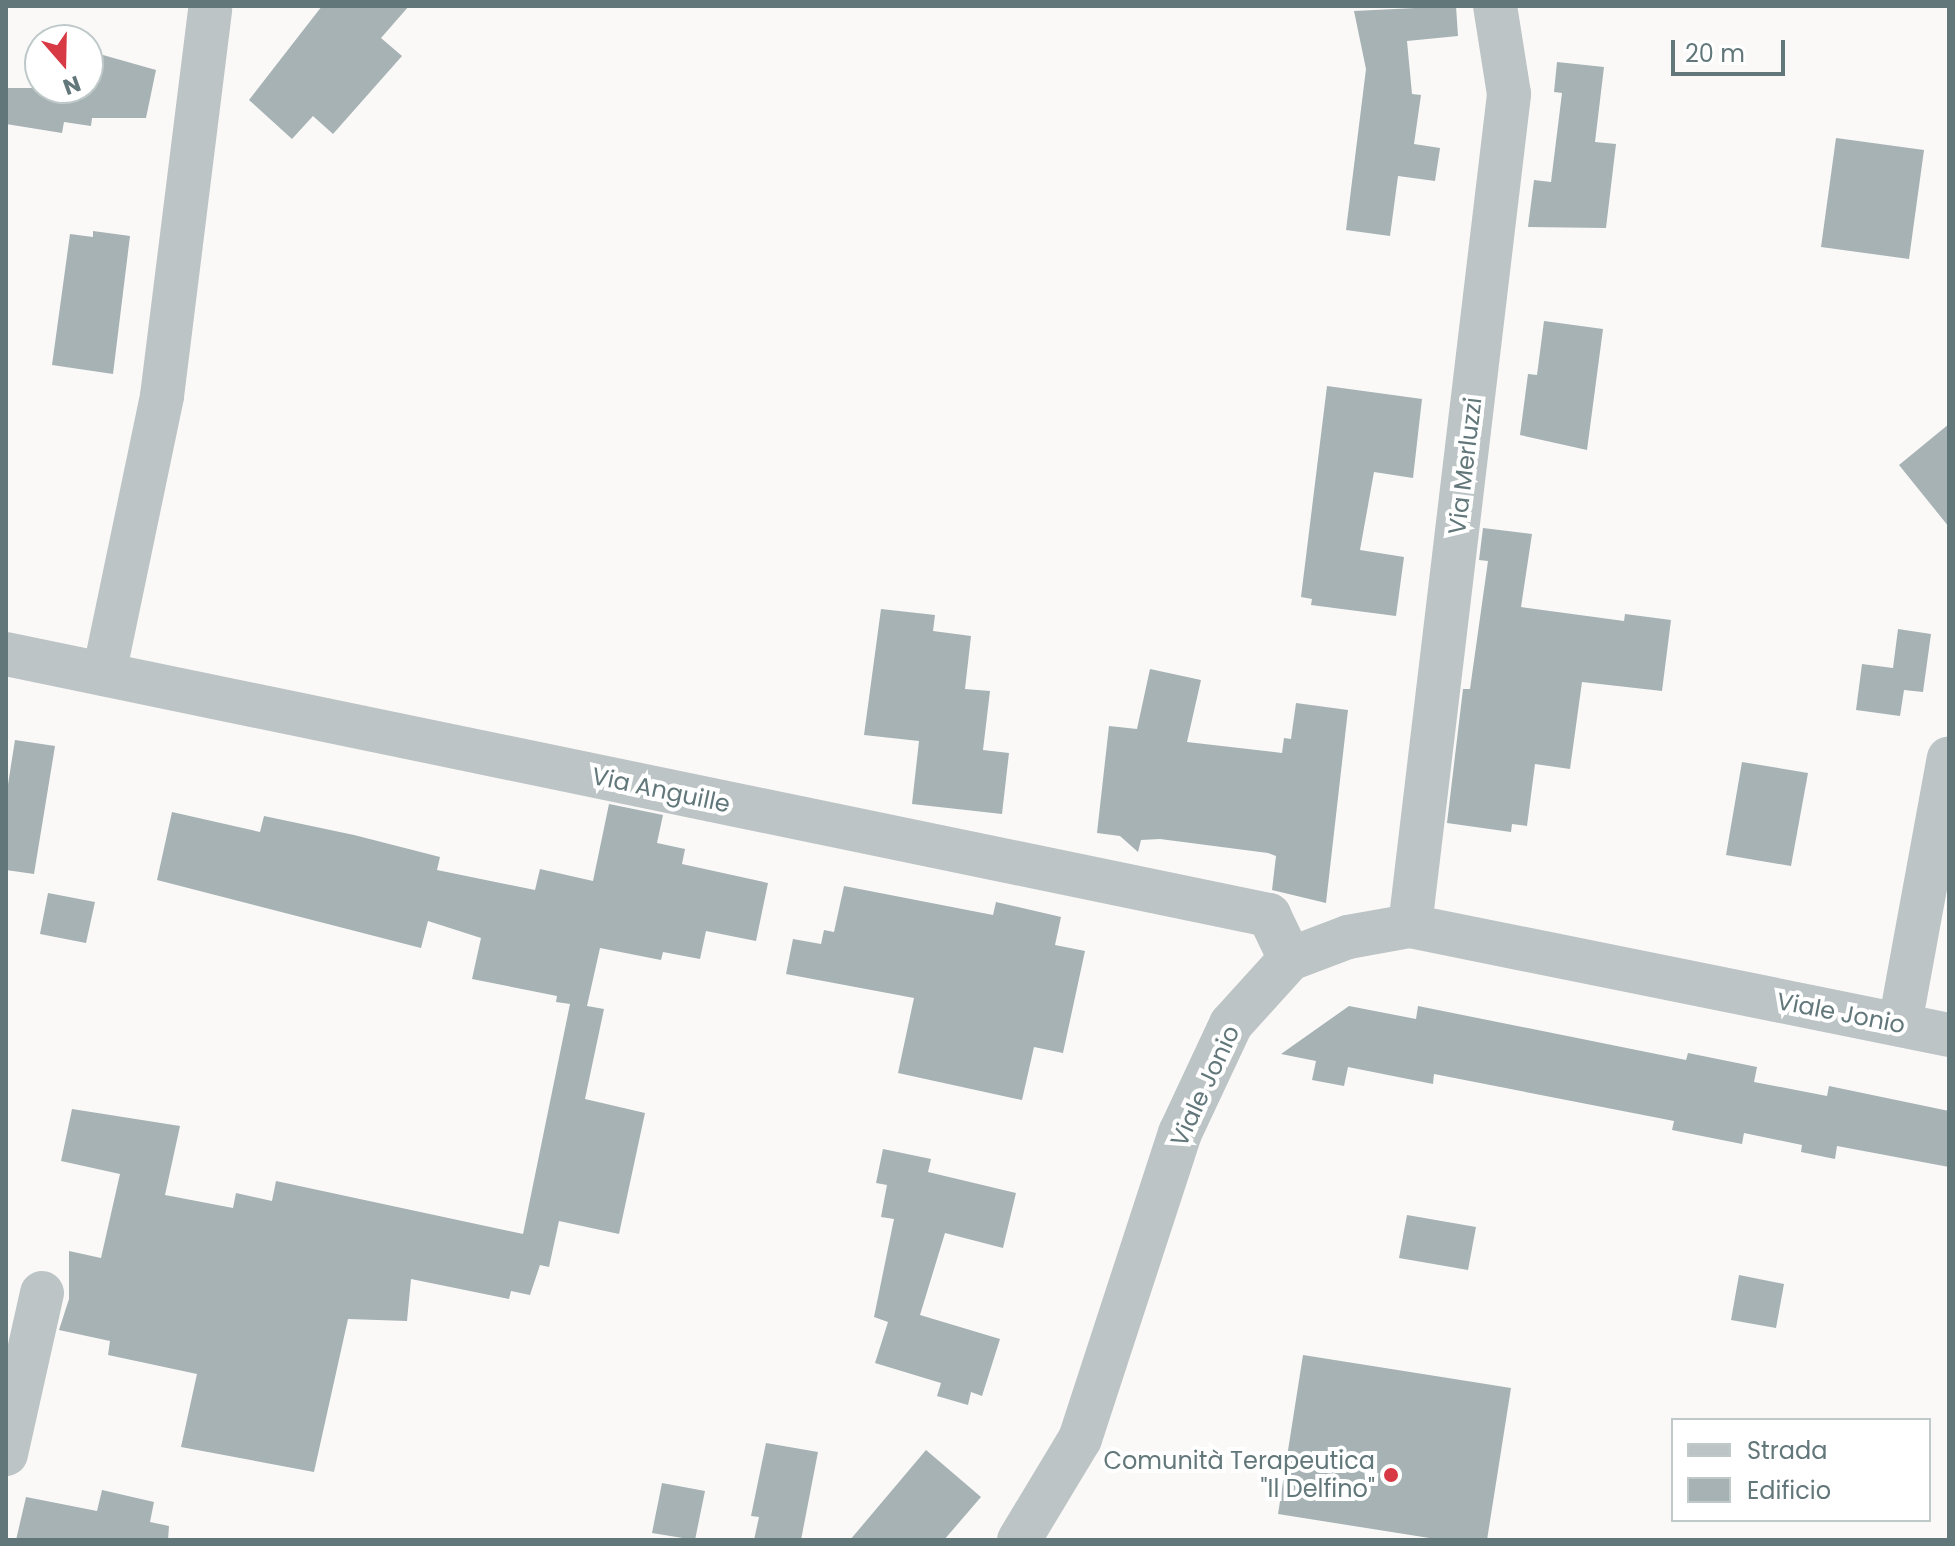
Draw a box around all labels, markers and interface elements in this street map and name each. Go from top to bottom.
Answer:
north arrow [24,24,104,104]
scale bar [1675,24,1789,74]
text: 20 m [1685,37,1745,70]
text: N [59,68,85,103]
street label: Via Merluzzi [1442,396,1488,536]
street label: Via Anguille [589,761,733,819]
street label: Viale Jonio [1774,986,1908,1040]
street label: Viale Jonio [1164,1021,1246,1151]
legend [1671,1418,1931,1522]
text: Strada [1747,1434,1827,1467]
place label: Comunità Terapeutica "Il Delfino" [1103,1447,1375,1503]
marker: Comunità Terapeutica "Il Delfino" [1382,1466,1400,1484]
text: Edificio [1747,1474,1831,1507]

